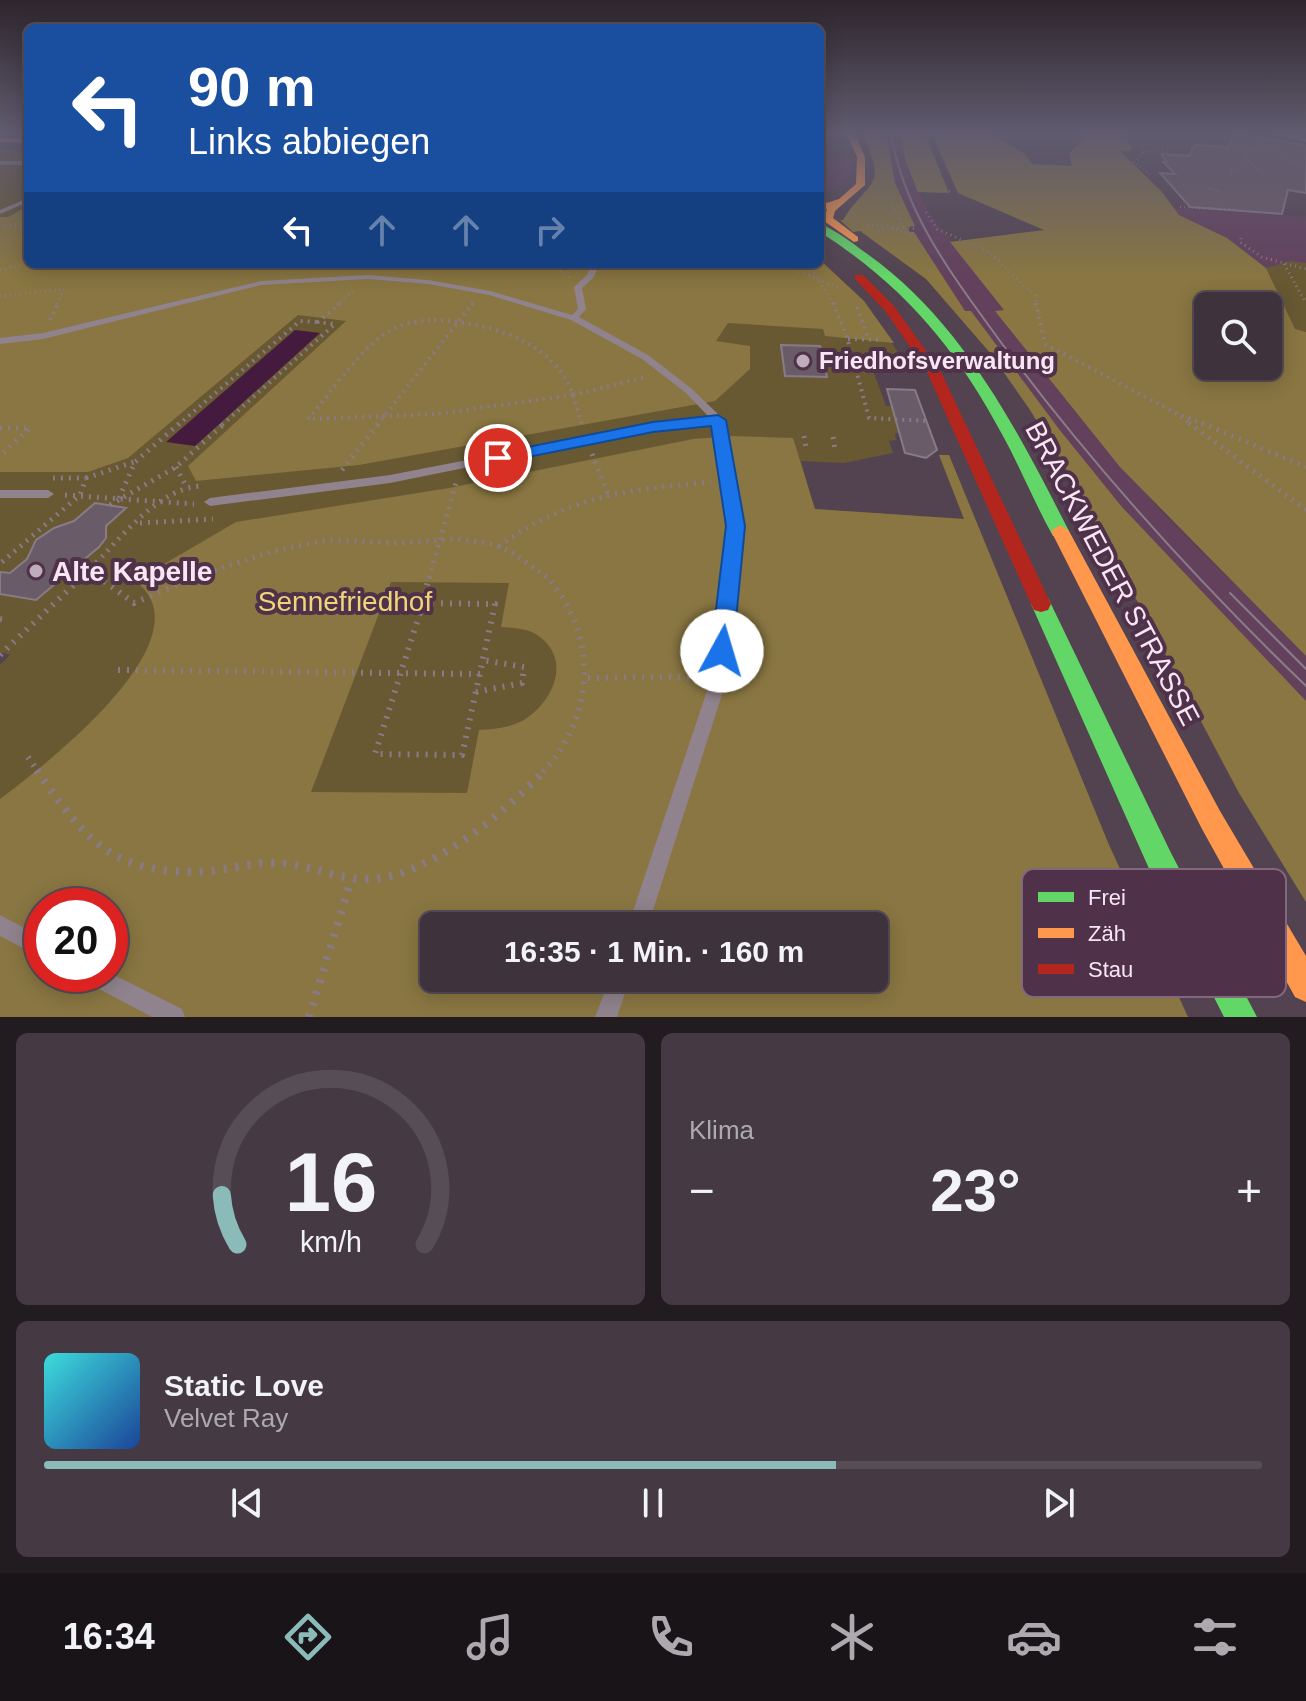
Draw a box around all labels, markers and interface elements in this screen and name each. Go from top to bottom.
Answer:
text: 90 m [188,55,316,118]
icon: left [56,56,160,160]
text: Links abbiegen [188,121,430,162]
icon: left [276,208,320,252]
icon: ahead [360,208,404,252]
icon: ahead [444,208,488,252]
icon: right [528,208,572,252]
map controls [1194,292,1282,380]
button: search [1194,292,1282,380]
place label: Friedhofsverwaltung [819,347,1055,374]
marker: Friedhofsverwaltung [794,352,812,370]
street label: BRACKWEDER STRASSE [1019,416,1206,730]
pin [464,424,532,492]
icon: arrive [476,436,520,480]
place label: Alte Kapelle [52,556,212,587]
marker: Alte Kapelle [27,562,45,580]
park label: Sennefriedhof [258,586,432,617]
position arrow [680,609,764,693]
legend [1022,869,1286,997]
text: Frei [1088,885,1126,910]
speed limit sign: 20 [24,888,128,992]
text: Zäh [1088,921,1126,946]
text: 16:35 · 1 Min. · 160 m [504,935,804,968]
text: Stau [1088,957,1133,982]
text: Klima [689,1115,754,1145]
text: 16 [284,1136,377,1229]
text: 23° [930,1157,1021,1224]
text: − [689,1166,715,1215]
text: + [1236,1166,1262,1215]
text: km/h [300,1226,361,1258]
text: Static Love [164,1369,324,1402]
text: Velvet Ray [164,1403,288,1433]
icon: previous [225,1481,269,1525]
icon: pause [631,1481,675,1525]
icon: next [1037,1481,1081,1525]
icon: directions [280,1609,336,1665]
icon: music [462,1609,518,1665]
icon: phone [643,1609,699,1665]
icon: climate [824,1609,880,1665]
icon: car [1006,1609,1062,1665]
icon: filters [1187,1609,1243,1665]
text: 16:34 [63,1616,155,1657]

